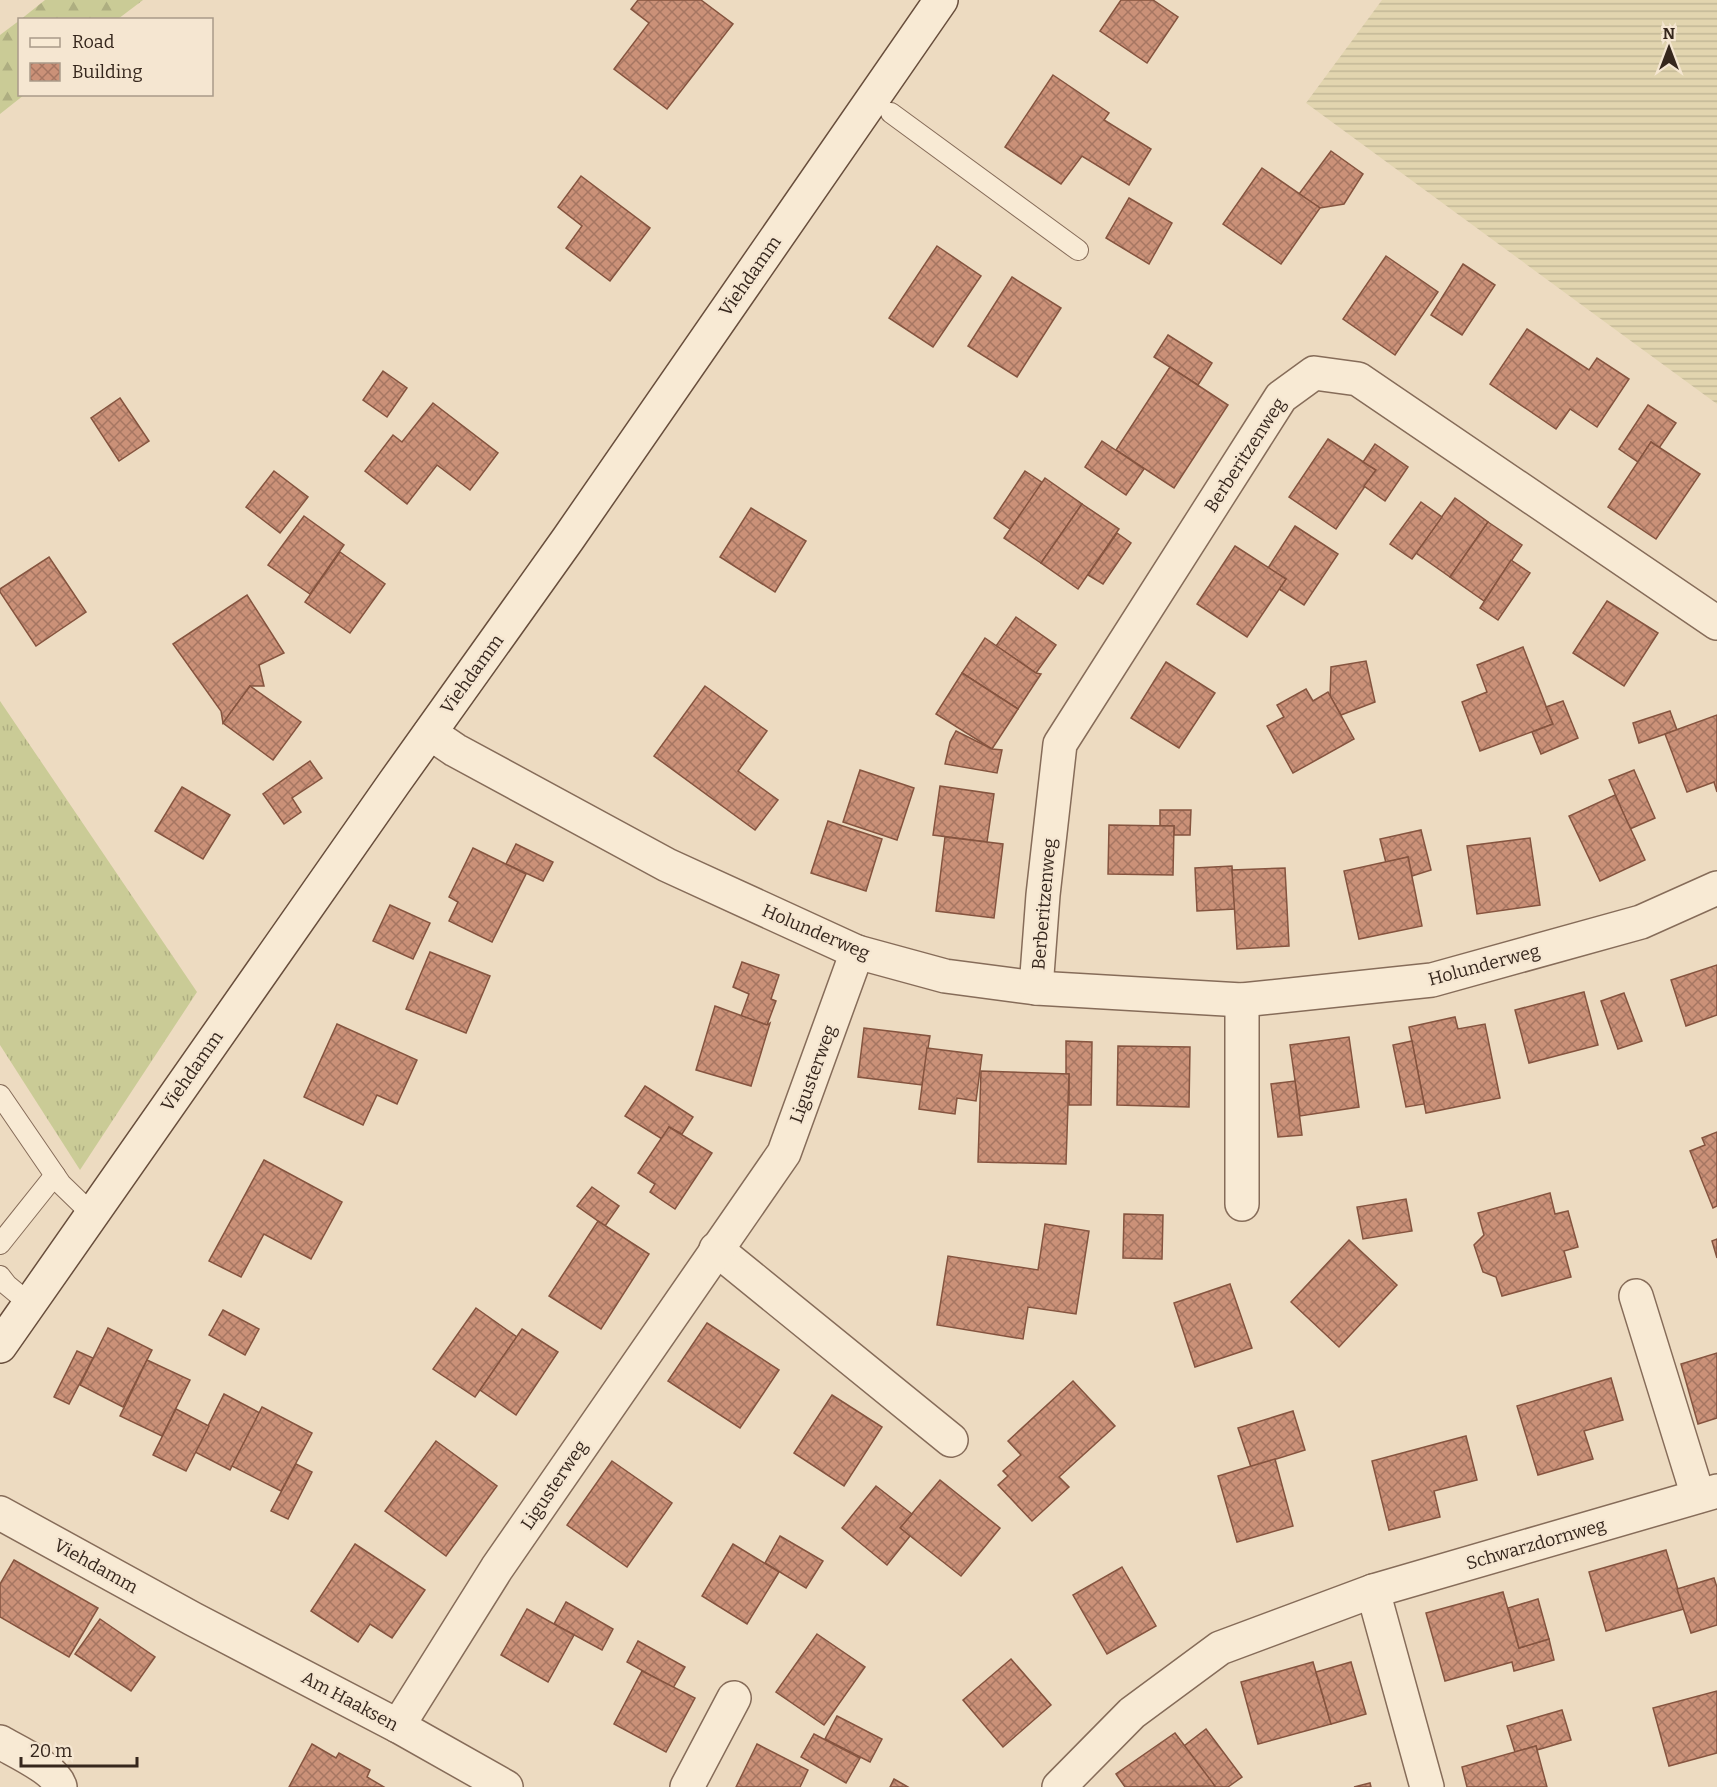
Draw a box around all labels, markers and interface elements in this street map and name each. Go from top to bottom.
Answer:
legend [18,18,213,96]
north arrow [1639,18,1699,78]
text: N [1663,24,1675,43]
text: Road [72,31,115,53]
text: Building [72,61,143,83]
street label: Viehdamm [714,232,786,320]
street label: Berberitzenweg [1200,394,1290,516]
street label: Viehdamm [436,630,508,718]
street label: Berberitzenweg [1027,837,1061,971]
street label: Holunderweg [759,899,873,965]
street label: Holunderweg [1426,940,1542,990]
street label: Ligusterweg [785,1022,841,1126]
street label: Viehdamm [156,1027,228,1115]
street label: Ligusterweg [516,1436,592,1534]
street label: Schwarzdornweg [1464,1514,1608,1574]
street label: Viehdamm [50,1534,142,1598]
street label: Am Haaksen [298,1666,403,1736]
scale bar [21,1730,136,1768]
text: 20 m [30,1740,72,1762]

